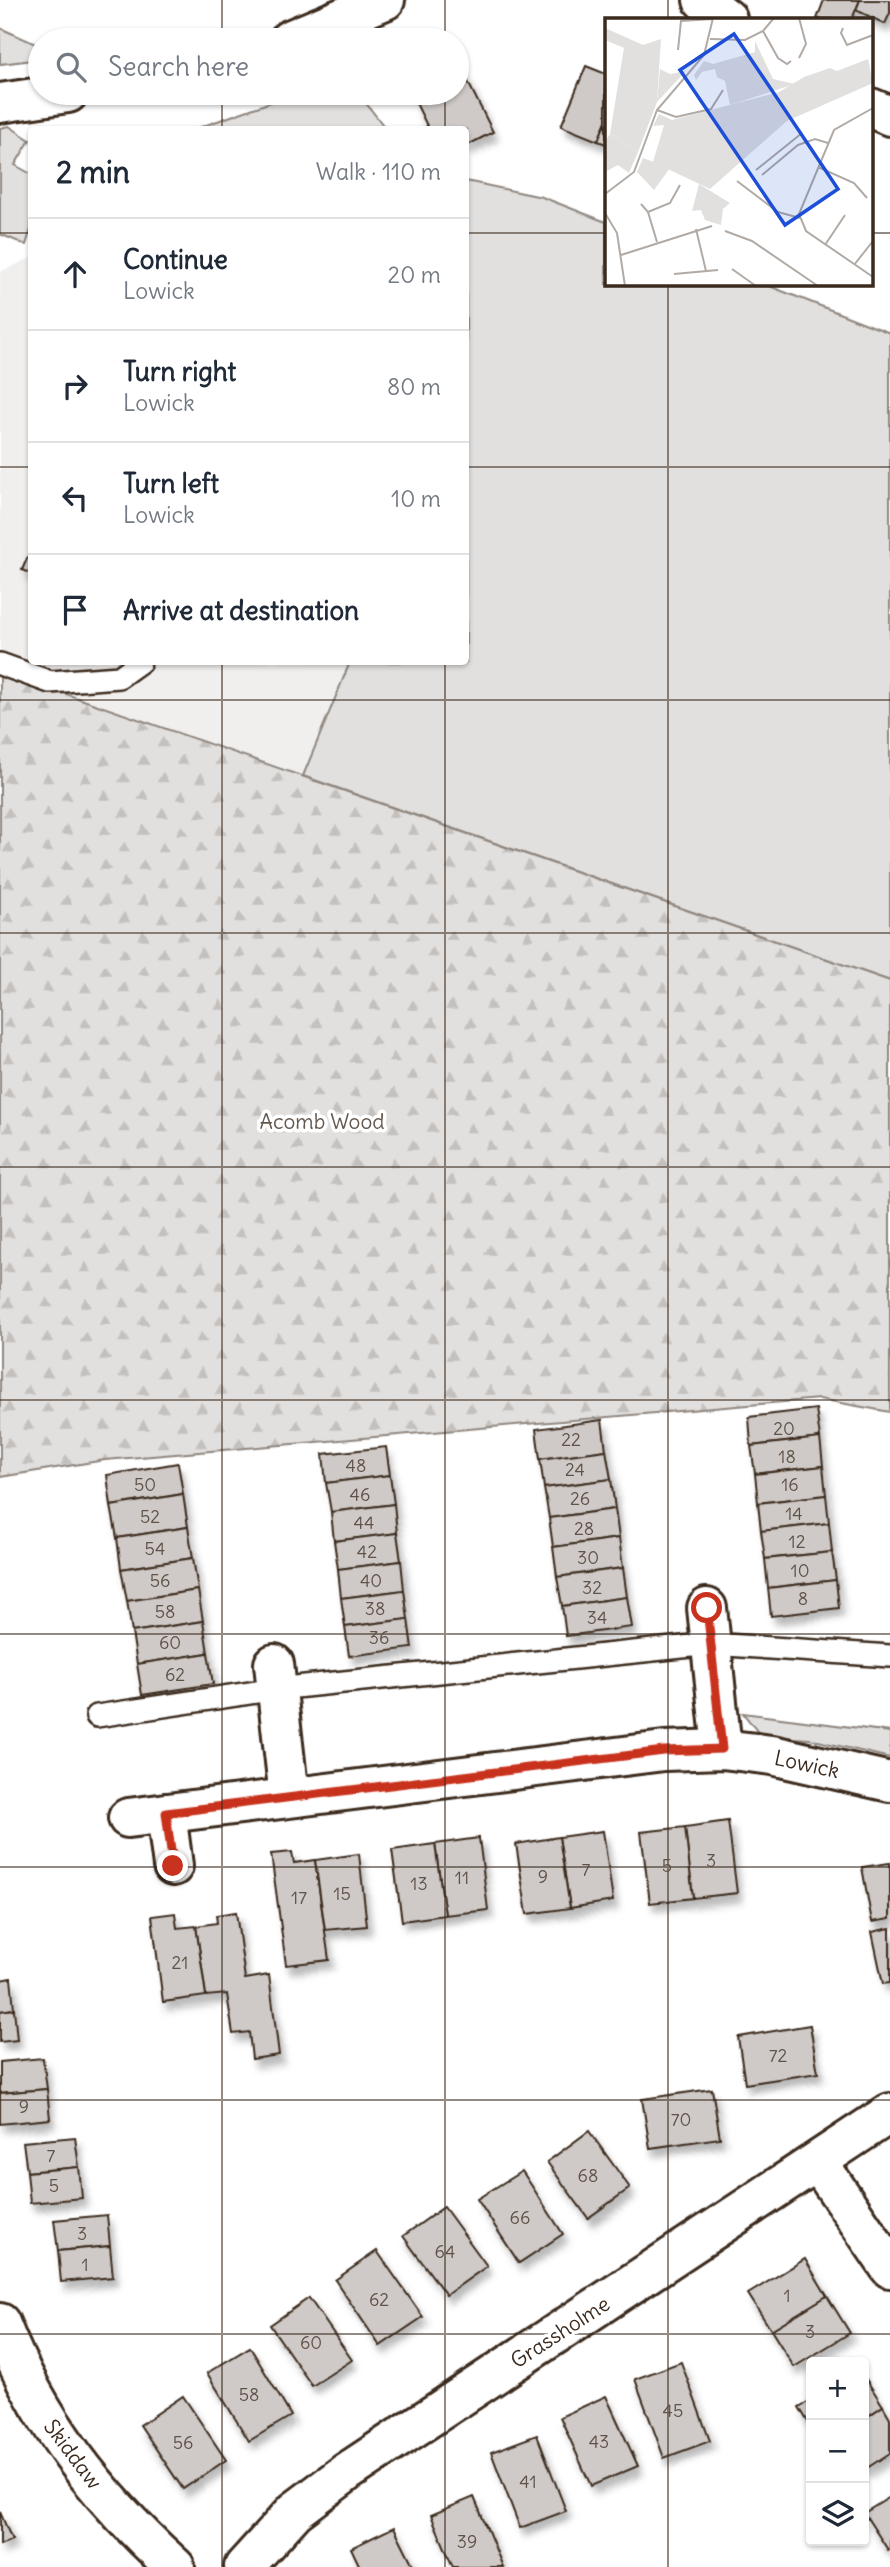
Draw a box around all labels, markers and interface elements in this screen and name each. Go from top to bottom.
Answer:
inset map [605,18,872,285]
search box [28,28,469,105]
icon: search [52,48,90,86]
text: Search here [108,50,249,83]
text: 2 min [56,153,130,191]
text: Walk · 110 m [316,157,441,186]
text: Continue [123,243,228,276]
icon: ahead [56,255,94,293]
text: 20 m [388,260,441,289]
text: Lowick [123,276,195,305]
text: Turn right [123,355,236,388]
icon: right [56,367,94,405]
text: 80 m [387,372,441,401]
text: Lowick [123,388,195,417]
text: Turn left [123,467,219,500]
icon: left [56,479,94,517]
text: 10 m [391,484,441,513]
text: Lowick [123,500,195,529]
icon: arrive [56,591,94,629]
text: Arrive at destination [123,594,359,627]
park label: Acomb Wood [259,1108,385,1135]
house number: 20 [773,1417,795,1440]
house number: 22 [561,1428,581,1451]
house number: 18 [778,1445,796,1468]
house number: 48 [346,1454,366,1477]
house number: 24 [565,1458,585,1481]
house number: 50 [134,1473,156,1496]
house number: 16 [781,1473,799,1496]
house number: 46 [350,1483,370,1506]
house number: 26 [570,1487,590,1510]
house number: 14 [785,1502,803,1525]
house number: 52 [140,1505,160,1528]
house number: 44 [354,1511,374,1534]
house number: 28 [574,1517,594,1540]
house number: 12 [788,1530,806,1553]
house number: 54 [145,1537,165,1560]
house number: 42 [357,1540,377,1563]
house number: 30 [577,1546,599,1569]
house number: 10 [791,1559,810,1582]
house number: 56 [150,1569,170,1592]
house number: 40 [360,1569,382,1592]
house number: 32 [582,1576,602,1599]
house number: 8 [798,1587,808,1610]
route start [691,1592,722,1623]
house number: 38 [365,1597,385,1620]
house number: 58 [155,1600,175,1623]
house number: 34 [587,1606,607,1629]
house number: 36 [369,1626,389,1649]
house number: 60 [159,1631,181,1654]
house number: 62 [165,1663,185,1686]
street label: Lowick [772,1744,842,1784]
house number: 3 [706,1849,716,1872]
route end [157,1850,188,1881]
house number: 5 [662,1854,672,1877]
house number: 7 [582,1858,591,1881]
house number: 9 [538,1865,548,1888]
house number: 11 [455,1866,469,1889]
house number: 13 [410,1872,428,1895]
house number: 15 [333,1882,351,1905]
house number: 17 [291,1886,307,1909]
house number: 21 [171,1951,189,1974]
house number: 72 [769,2044,787,2067]
house number: 9 [19,2095,29,2118]
house number: 70 [671,2108,691,2131]
house number: 7 [47,2144,56,2167]
house number: 68 [578,2164,598,2187]
house number: 5 [49,2174,59,2197]
house number: 66 [510,2206,530,2229]
house number: 3 [77,2222,87,2245]
house number: 64 [435,2240,455,2263]
house number: 1 [81,2253,89,2276]
house number: 1 [783,2284,791,2307]
house number: 62 [369,2288,389,2311]
street label: Grassholme [505,2290,615,2374]
house number: 3 [805,2320,815,2343]
house number: 60 [300,2331,322,2354]
map controls [806,2357,869,2546]
button: + [806,2357,869,2420]
house number: 58 [239,2383,259,2406]
house number: 45 [663,2399,683,2422]
street label: Skiddaw [38,2414,108,2494]
button: − [806,2420,869,2483]
house number: 43 [589,2430,609,2453]
house number: 56 [173,2431,193,2454]
house number: 41 [519,2470,537,2493]
button: layers [806,2483,869,2546]
house number: 39 [457,2530,477,2553]

